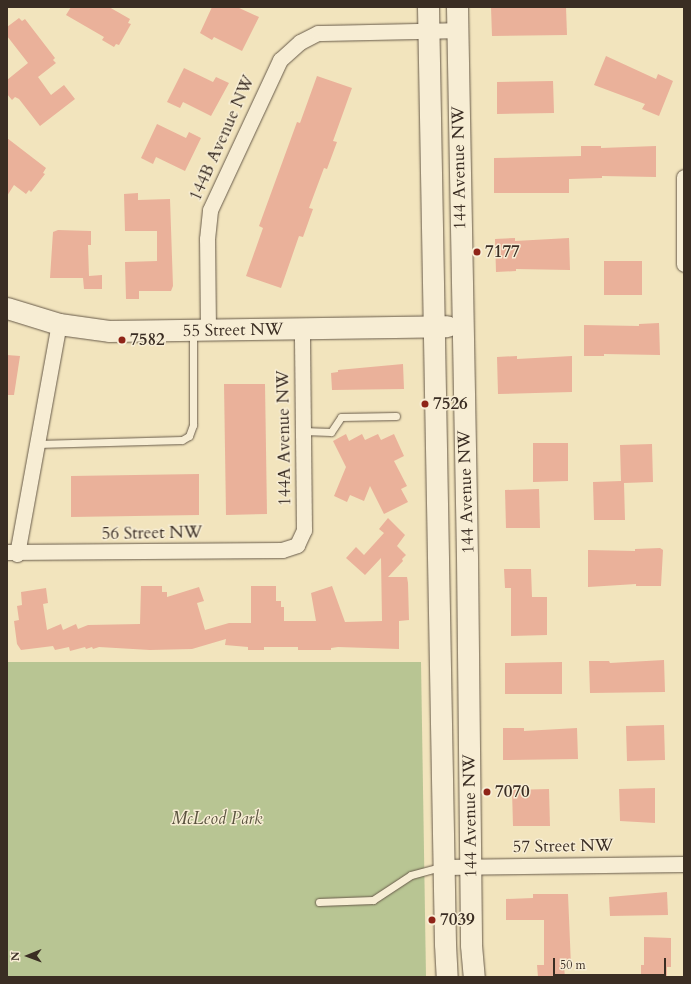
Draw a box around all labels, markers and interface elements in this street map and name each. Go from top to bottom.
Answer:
street label: 144B Avenue NW [185,72,259,204]
street label: 144 Avenue NW [448,106,470,230]
place label: 7177 [485,242,520,262]
marker: 7177 [472,247,482,257]
street label: 55 Street NW [182,319,284,341]
place label: 7582 [130,330,165,350]
marker: 7582 [117,335,127,345]
street label: 144A Avenue NW [273,370,295,506]
place label: 7526 [433,394,468,414]
marker: 7526 [420,399,430,409]
street label: 144 Avenue NW [454,430,478,554]
street label: 56 Street NW [101,522,203,544]
street label: 144 Avenue NW [459,754,481,878]
place label: 7070 [495,782,530,802]
marker: 7070 [482,787,492,797]
park label: McLeod Park [171,809,263,829]
street label: 57 Street NW [512,835,614,857]
place label: 7039 [440,910,475,930]
marker: 7039 [427,915,437,925]
north arrow [8,936,48,976]
scale bar [555,950,668,976]
text: N [8,951,23,961]
text: 50 m [560,957,586,973]

